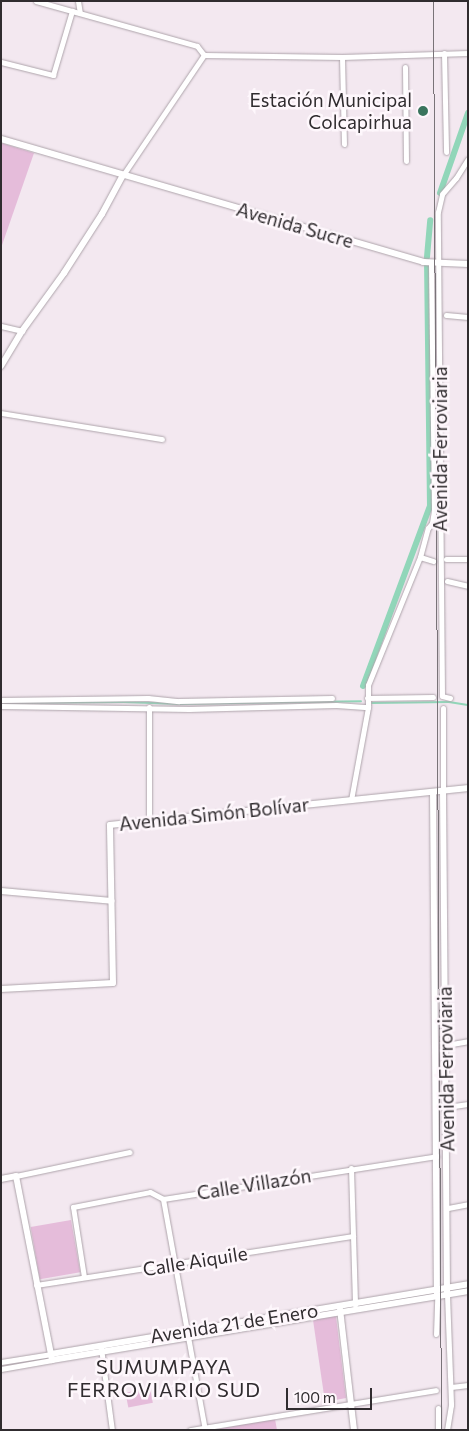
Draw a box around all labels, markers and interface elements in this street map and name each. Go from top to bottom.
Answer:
place label: Estación Municipal Colcapirhua [249,89,412,133]
marker: Estación Municipal Colcapirhua [416,104,430,118]
street label: Avenida Sucre [234,197,356,253]
street label: Avenida Ferroviaria [429,366,451,532]
street label: Avenida Simón Bolívar [118,793,310,835]
street label: Avenida Ferroviaria [433,986,459,1152]
street label: Calle Villazón [195,1164,313,1204]
street label: Calle Aiquile [141,1241,249,1281]
street label: Avenida 21 de Enero [148,1298,320,1348]
district label: SUMUMPAYA FERROVIARIO SUD [65,1354,263,1401]
scale bar [289,1378,375,1410]
text: 100 m [294,1388,336,1406]

